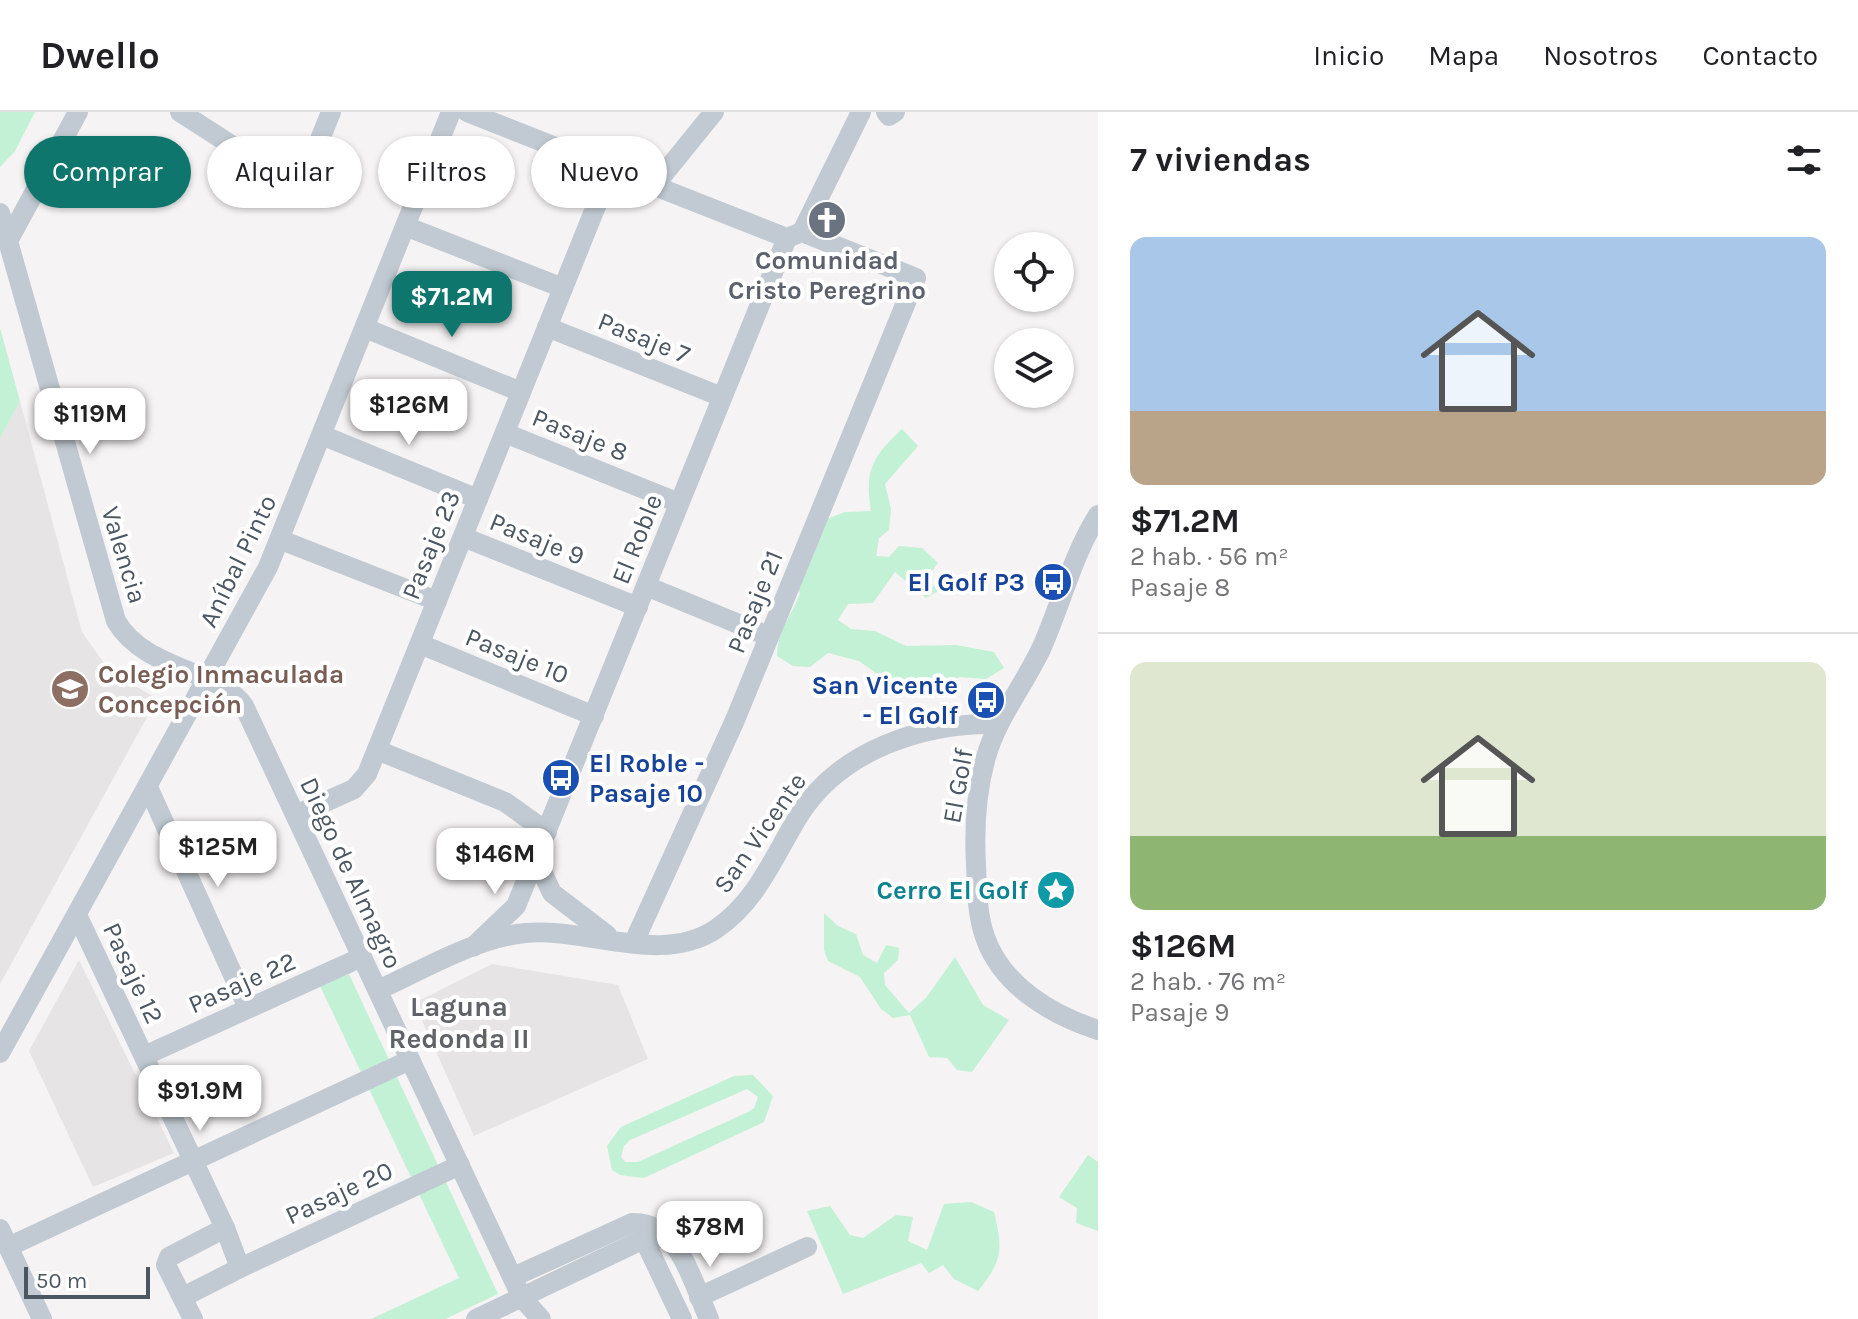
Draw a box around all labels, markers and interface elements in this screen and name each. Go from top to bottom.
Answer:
text: Dwello [40,33,160,78]
text: Inicio [1313,39,1384,72]
text: Mapa [1428,39,1499,72]
text: Nosotros [1543,39,1658,72]
text: Contacto [1702,39,1818,72]
chip: Comprar [24,136,191,208]
chip: Alquilar [207,136,362,208]
chip: Filtros [378,136,515,208]
chip: Nuevo [531,136,667,208]
icon: filters [1782,138,1826,182]
text: 7 viviendas [1130,140,1311,180]
church icon: Comunidad Cristo Peregrino [806,199,848,241]
map controls [994,232,1074,408]
button: locate [994,232,1074,312]
place label: Comunidad Cristo Peregrino [728,245,926,306]
pin: $71.2M [387,271,517,339]
text: $71.2M [410,281,494,312]
icon: home [1406,289,1550,433]
street label: Pasaje 7 [593,306,695,370]
button: layers [994,328,1074,408]
pin: $126M [353,379,465,447]
pin: $119M [34,388,146,456]
text: $126M [368,389,450,420]
text: $119M [52,398,128,429]
street label: Pasaje 8 [528,402,632,468]
street label: Pasaje 23 [395,486,467,604]
street label: Aníbal Pinto [193,490,283,632]
street label: El Roble [605,490,669,588]
text: $71.2M [1130,501,1240,541]
street label: Valencia [95,503,153,607]
street label: Pasaje 9 [485,506,589,572]
text: 2 hab. · 56 m² [1130,541,1289,572]
street label: Pasaje 21 [720,546,790,658]
bus stop icon: El Golf P3 [1032,561,1074,603]
place label: El Golf P3 [908,567,1025,598]
text: Pasaje 8 [1130,572,1230,603]
street label: Pasaje 10 [461,621,573,691]
place label: Colegio Inmaculada Concepción [98,659,344,720]
school or university icon: Colegio Inmaculada Concepción [49,668,91,710]
place label: San Vicente - El Golf [811,670,958,731]
bus stop icon: San Vicente - El Golf [965,679,1007,721]
icon: home [1406,714,1550,858]
street label: El Golf [936,745,980,826]
place label: El Roble - Pasaje 10 [589,748,704,809]
bus stop icon: El Roble - Pasaje 10 [540,757,582,799]
street label: San Vicente [707,767,813,899]
street label: Diego de Almagro [293,772,409,974]
pin: $125M [162,821,274,889]
pin: $146M [439,828,551,896]
text: $125M [178,831,258,862]
text: $146M [454,838,536,869]
place icon: Cerro El Golf [1035,869,1077,911]
place label: Cerro El Golf [877,875,1028,906]
street label: Pasaje 12 [96,917,170,1029]
text: $126M [1130,926,1237,966]
street label: Pasaje 22 [183,946,301,1020]
text: 2 hab. · 76 m² [1130,966,1286,997]
district label: Laguna Redonda II [388,990,530,1055]
text: Pasaje 9 [1130,997,1229,1028]
pin: $91.9M [135,1065,265,1133]
text: $91.9M [156,1075,244,1106]
street label: Pasaje 20 [280,1155,398,1231]
pin: $78M [663,1201,757,1269]
text: $78M [675,1211,745,1242]
scale bar [24,1263,150,1299]
text: 50 m [36,1268,87,1294]

